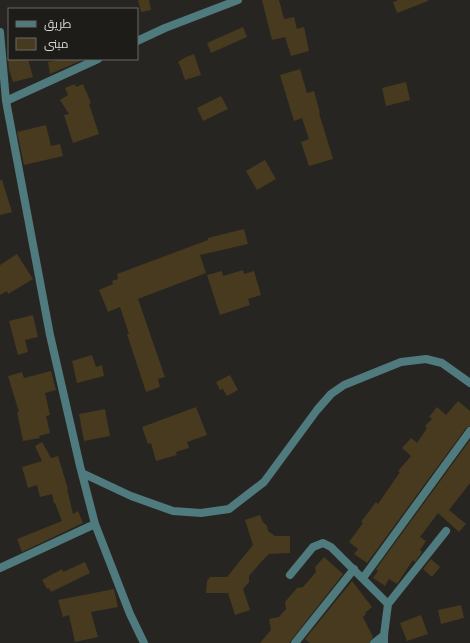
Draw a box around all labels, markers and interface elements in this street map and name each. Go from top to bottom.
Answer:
legend [8,8,138,60]
text: طريق [44,16,72,31]
text: مبنى [44,36,69,51]

